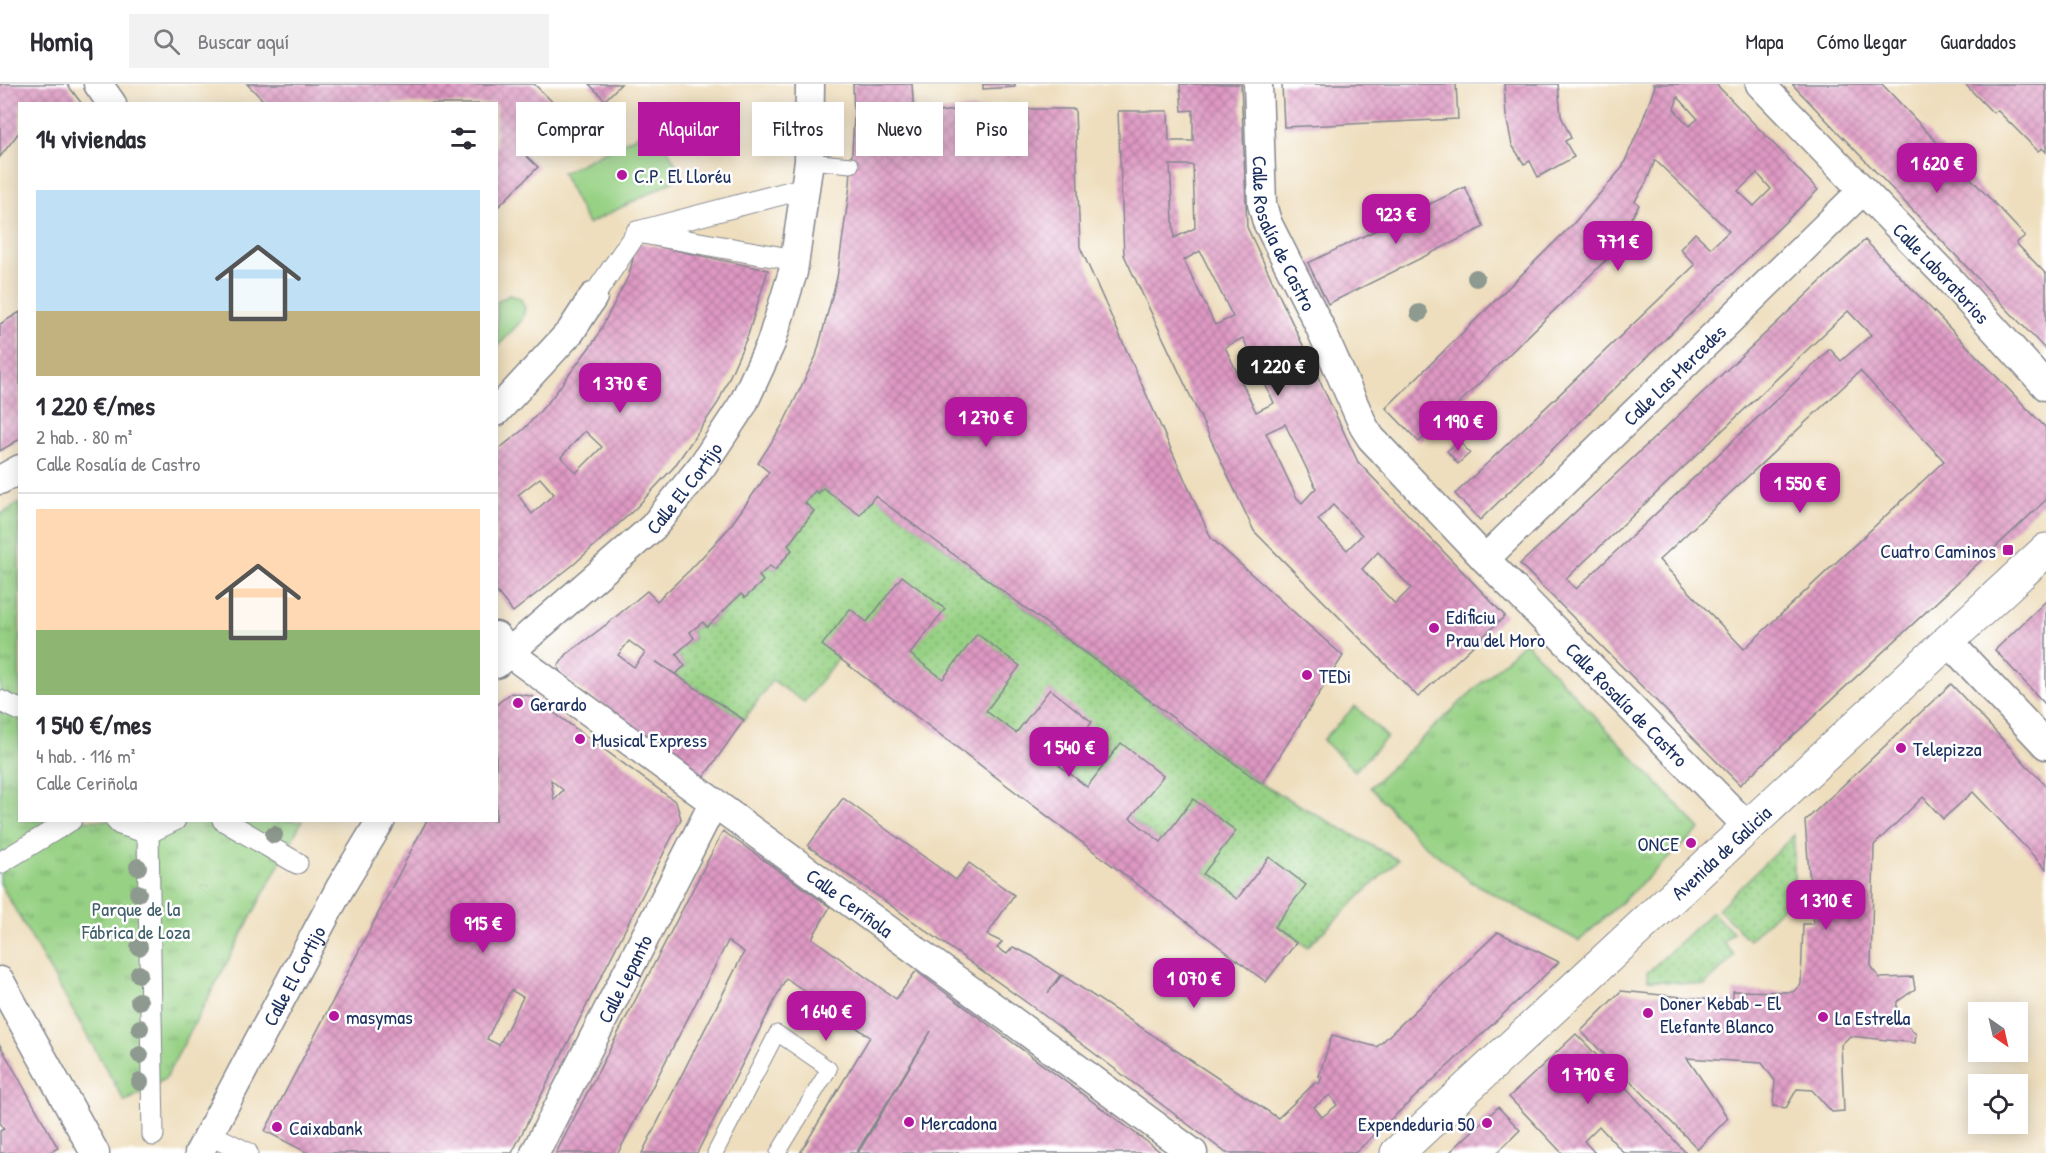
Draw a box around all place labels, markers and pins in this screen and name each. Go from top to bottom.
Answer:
pin: 1 620 € [1882,143,1992,194]
place label: C.P. El Lloréu [634,162,731,189]
marker: C.P. El Lloréu [615,168,629,182]
pin: 923 € [1354,194,1438,245]
pin: 771 € [1576,221,1660,272]
pin: 1 220 € [1223,346,1333,397]
pin: 1 370 € [565,363,675,414]
pin: 1 270 € [931,397,1041,448]
pin: 1 190 € [1403,401,1513,452]
pin: 1 550 € [1745,463,1855,514]
place label: Cuatro Caminos [1880,537,1996,564]
marker: Cuatro Caminos [2001,543,2015,557]
place label: Edificiu Prau del Moro [1446,603,1545,653]
marker: Edificiu Prau del Moro [1427,621,1441,635]
place label: TEDi [1319,662,1351,689]
marker: TEDi [1300,668,1314,682]
place label: Gerardo [530,690,587,717]
marker: Gerardo [511,696,525,710]
place label: Musical Express [592,726,707,753]
pin: 1 540 € [1014,727,1124,778]
marker: Musical Express [573,732,587,746]
place label: Telepizza [1913,735,1982,762]
marker: Telepizza [1894,741,1908,755]
place label: ONCE [1637,830,1679,857]
marker: ONCE [1684,836,1698,850]
pin: 1 310 € [1771,880,1881,931]
pin: 915 € [441,903,525,954]
pin: 1 070 € [1139,958,1249,1009]
place label: Doner Kebab - El Elefante Blanco [1660,989,1782,1039]
pin: 1 640 € [771,991,881,1042]
place label: masymas [346,1003,413,1030]
place label: La Estrella [1835,1004,1911,1031]
marker: Doner Kebab - El Elefante Blanco [1641,1006,1655,1020]
marker: masymas [327,1009,341,1023]
marker: La Estrella [1816,1010,1830,1024]
pin: 1 710 € [1533,1054,1643,1105]
place label: Mercadona [921,1109,997,1136]
place label: Expendeduria 50 [1358,1110,1475,1137]
place label: Caixabank [289,1114,363,1141]
marker: Mercadona [902,1115,916,1129]
marker: Expendeduria 50 [1480,1116,1494,1130]
marker: Caixabank [270,1120,284,1134]

